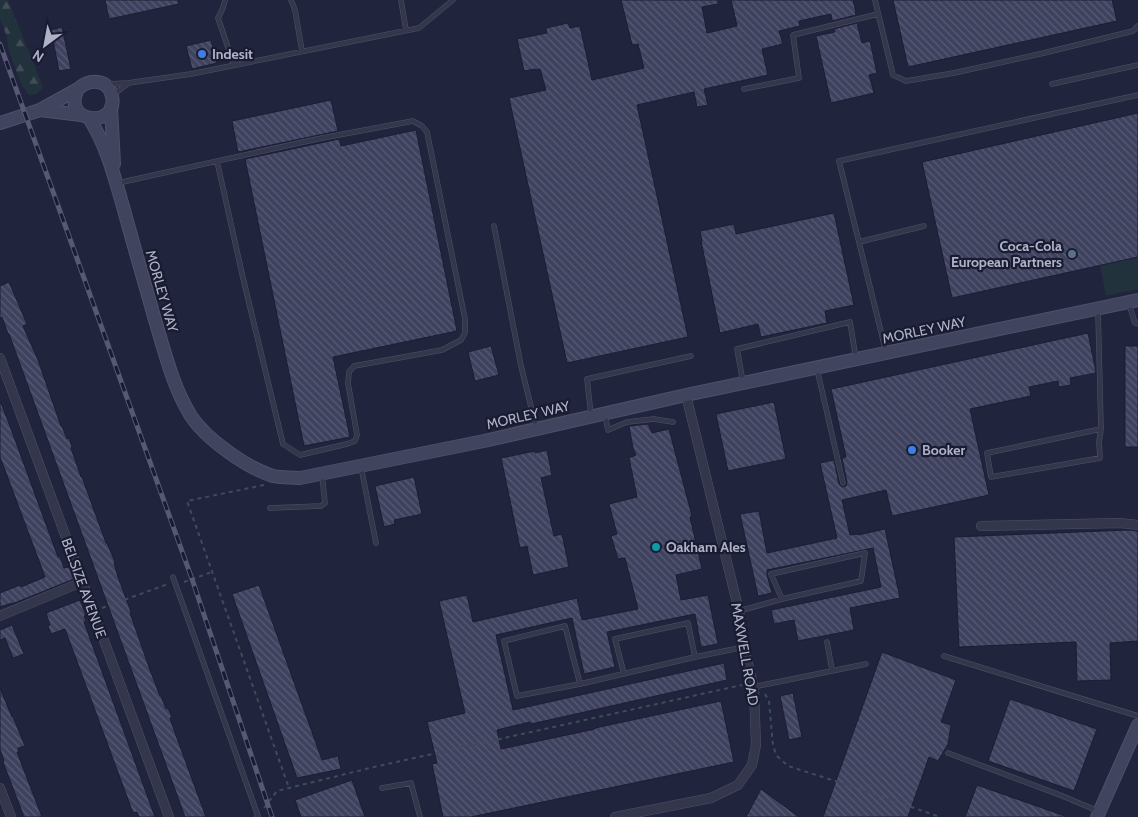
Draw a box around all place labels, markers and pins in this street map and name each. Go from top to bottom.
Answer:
place label: Indesit [212,45,253,63]
marker: Indesit [196,48,208,60]
place label: Coca-Cola European Partners [951,237,1062,271]
marker: Coca-Cola European Partners [1066,248,1078,260]
place label: Booker [922,441,965,459]
marker: Booker [906,444,918,456]
place label: Oakham Ales [666,538,746,556]
marker: Oakham Ales [650,541,662,553]

